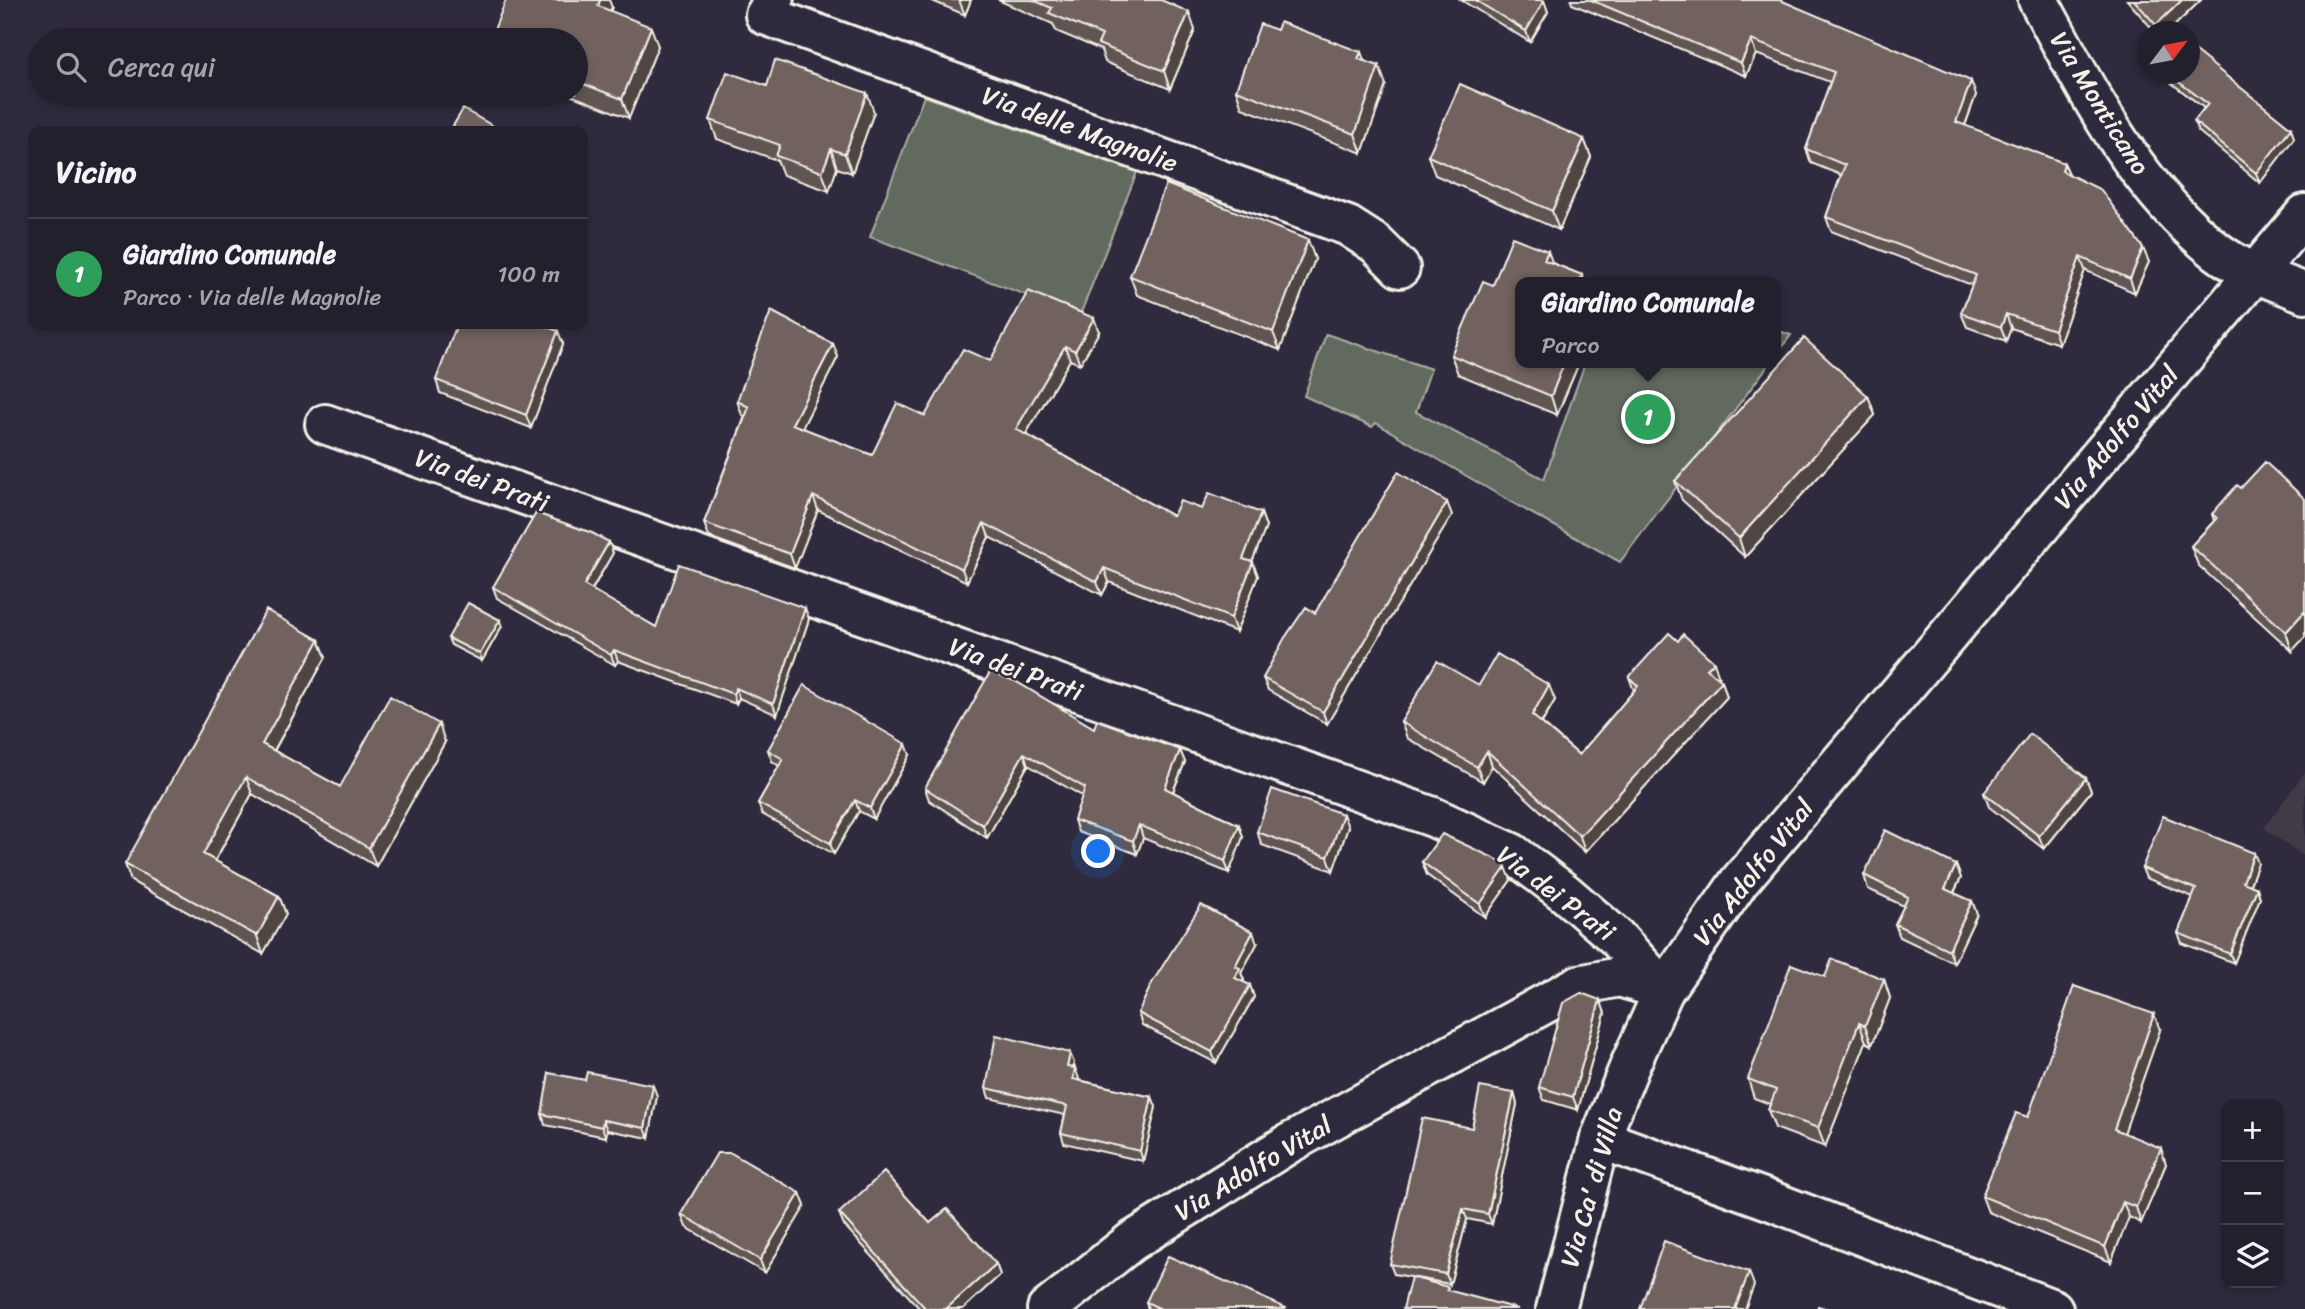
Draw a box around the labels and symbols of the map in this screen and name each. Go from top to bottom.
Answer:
north arrow [2137,21,2200,84]
street label: Via Monticano [2037,22,2163,184]
street label: Via delle Magnolie [975,72,1185,186]
street label: Via Adolfo Vital [2041,354,2191,520]
pin: 1 [1625,391,1671,443]
street label: Via dei Prati [408,434,556,526]
street label: Via dei Prati [942,623,1090,715]
street label: Via Adolfo Vital [1680,787,1826,956]
street label: Via dei Prati [1486,833,1626,954]
your location [1081,834,1115,868]
street label: Via Ca' di Villa [1546,1101,1636,1273]
street label: Via Adolfo Vital [1165,1102,1341,1233]

